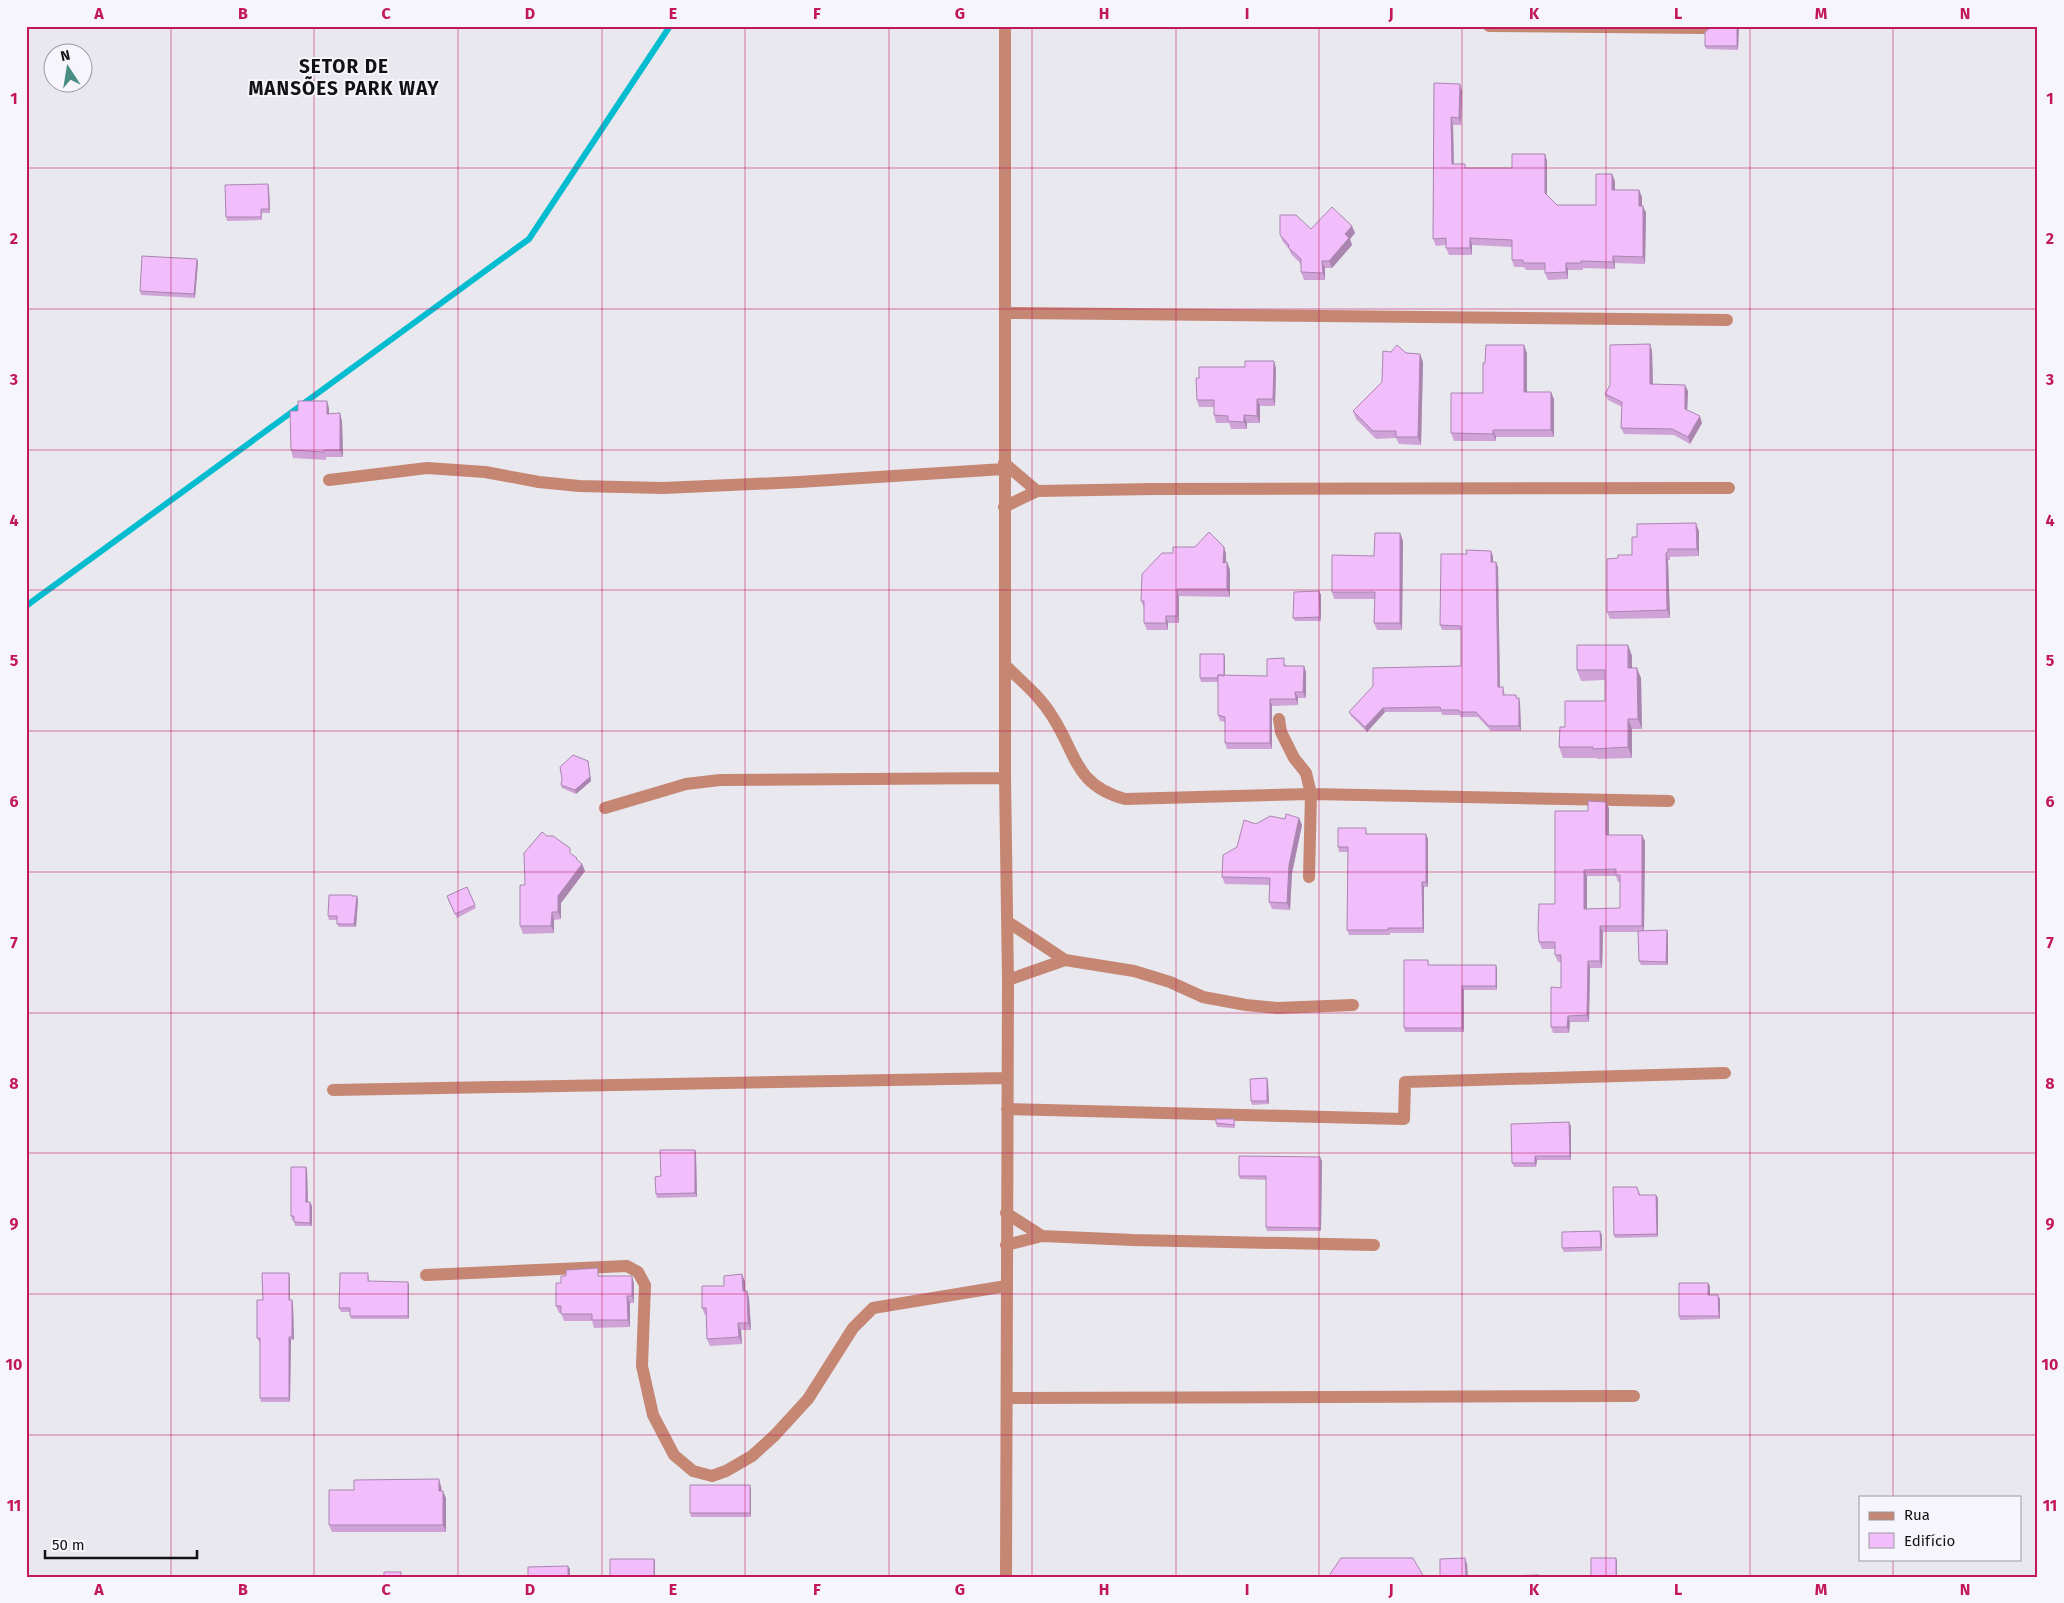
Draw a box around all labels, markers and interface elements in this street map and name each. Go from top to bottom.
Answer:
text: A [93,4,104,23]
text: B [238,4,248,23]
text: C [381,4,391,23]
text: D [525,4,535,23]
text: E [669,4,677,23]
text: F [813,4,821,23]
text: G [955,4,965,23]
text: H [1099,4,1109,23]
text: I [1245,4,1249,23]
text: J [1387,4,1394,23]
text: K [1529,4,1540,23]
text: L [1674,4,1682,23]
text: M [1815,4,1828,23]
text: N [1960,4,1970,23]
north arrow [42,42,92,92]
text: N [59,46,72,65]
district label: SETOR DE MANSÕES PARK WAY [248,55,440,100]
text: 1 [10,89,18,108]
text: 1 [2046,89,2054,108]
text: 2 [10,229,18,248]
text: 2 [2046,229,2054,248]
text: 3 [9,370,18,389]
text: 3 [2045,370,2054,389]
text: 4 [9,511,19,530]
text: 4 [2045,511,2055,530]
text: 5 [10,651,19,670]
text: 5 [2046,651,2055,670]
text: 6 [9,792,19,811]
text: 6 [2045,792,2055,811]
text: 7 [10,933,18,952]
text: 7 [2046,933,2054,952]
text: 8 [9,1074,19,1093]
text: 8 [2045,1074,2055,1093]
text: 9 [10,1214,19,1233]
text: 9 [2046,1214,2055,1233]
text: 10 [6,1355,22,1374]
text: 10 [2042,1355,2058,1374]
text: 11 [7,1496,21,1515]
legend [1859,1496,2022,1560]
text: 11 [2043,1496,2057,1515]
text: Rua [1904,1506,1930,1524]
scale bar [45,1528,198,1560]
text: Edifício [1904,1532,1955,1550]
text: 50 m [52,1536,85,1554]
text: A [93,1580,104,1599]
text: B [238,1580,248,1599]
text: C [381,1580,391,1599]
text: D [525,1580,535,1599]
text: E [669,1580,677,1599]
text: F [813,1580,821,1599]
text: G [955,1580,965,1599]
text: H [1099,1580,1109,1599]
text: I [1245,1580,1249,1599]
text: J [1387,1580,1394,1599]
text: K [1529,1580,1540,1599]
text: L [1674,1580,1682,1599]
text: M [1815,1580,1828,1599]
text: N [1960,1580,1970,1599]

